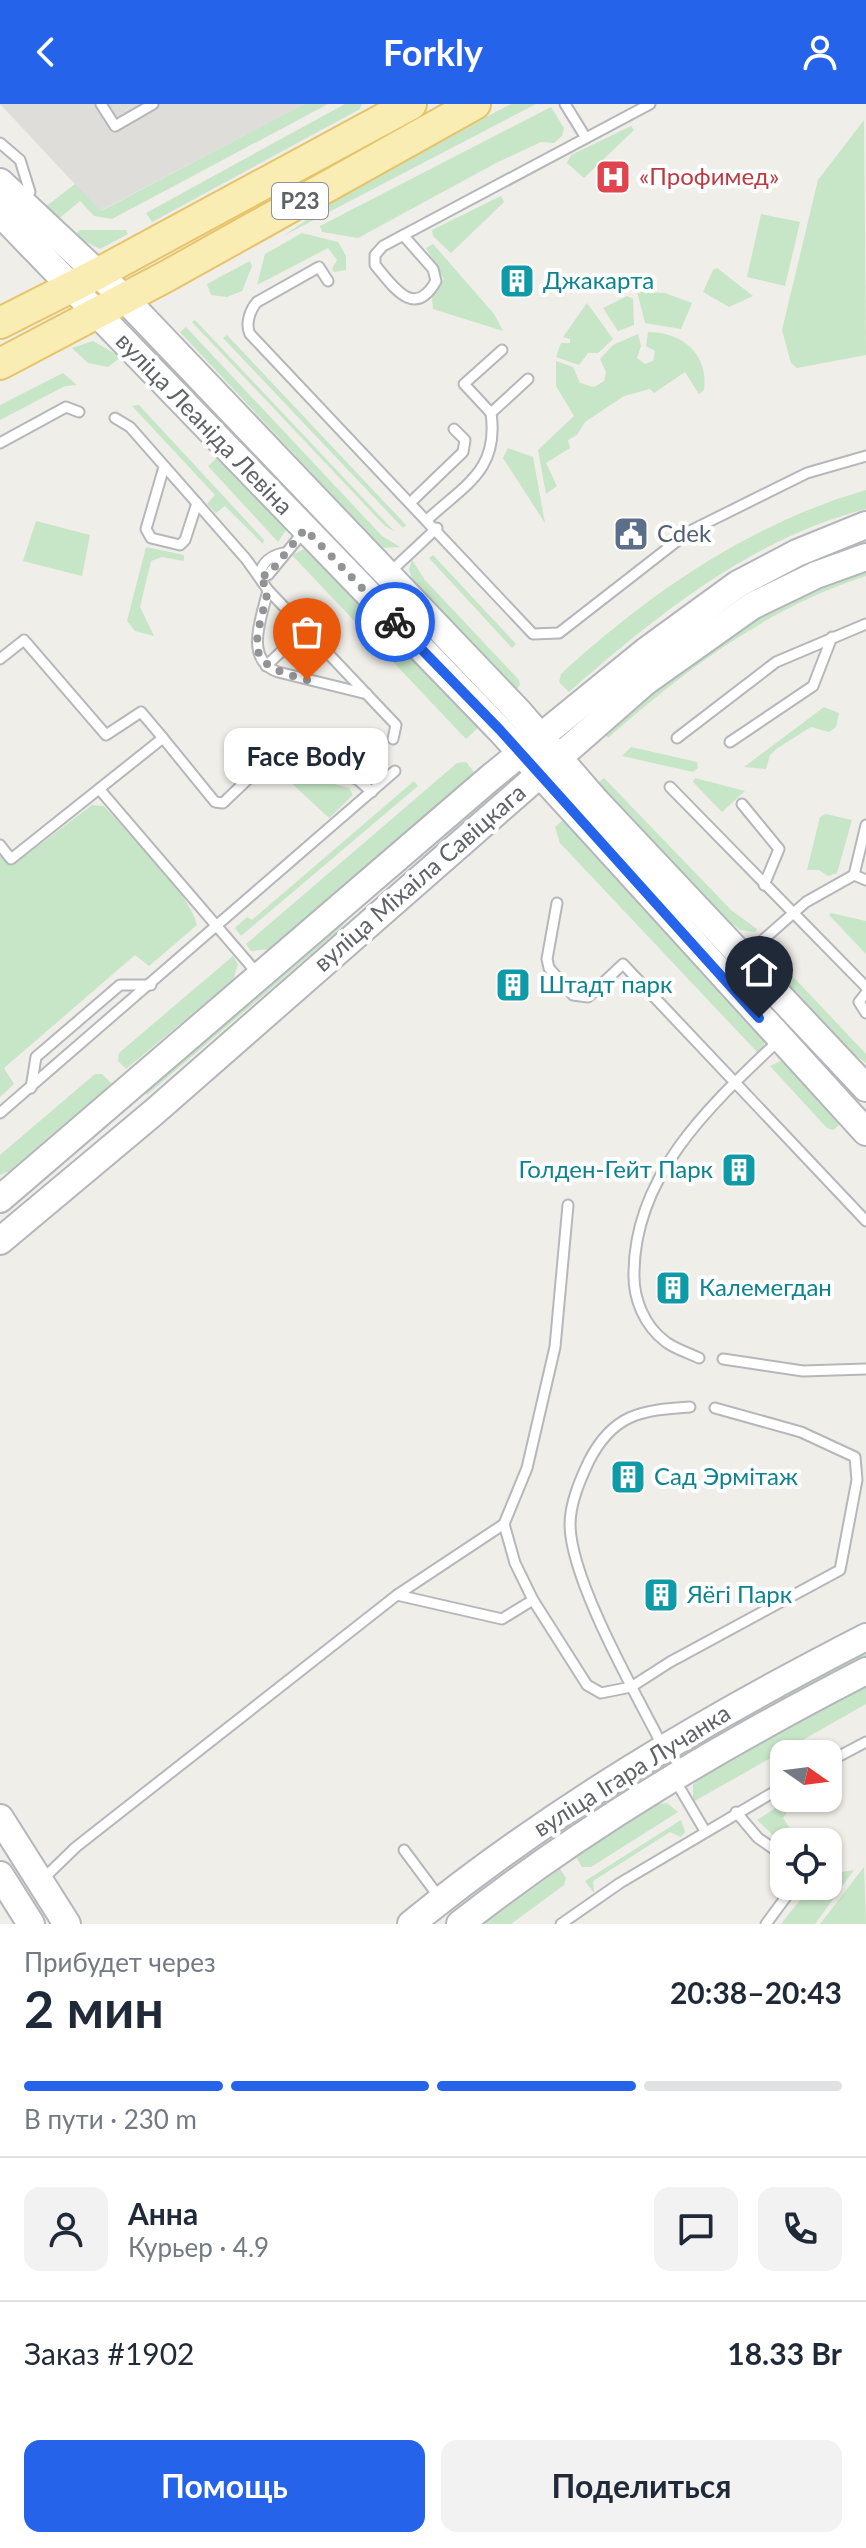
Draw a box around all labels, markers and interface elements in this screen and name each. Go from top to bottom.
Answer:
icon: back [24,30,68,74]
text: Forkly [383,30,483,74]
icon: person [798,30,842,74]
hospital icon: «Профимед» [594,158,632,196]
place label: «Профимед» [639,161,779,190]
road number: Р23 [272,183,328,219]
building icon: Джакарта [498,262,536,300]
place label: Джакарта [543,265,654,294]
street label: вуліца Леаніда Левіна [111,326,300,520]
public building icon: Cdek [612,515,650,553]
place label: Cdek [657,518,712,547]
courier [355,582,435,662]
pin [273,598,341,680]
icon: bike [373,600,417,644]
icon: bag [285,610,329,654]
callout: Face Body [225,728,389,784]
text: Face Body [246,740,366,772]
street label: вуліца Міхаіла Савіцкага [307,777,531,977]
pin [725,936,793,1018]
icon: home [737,948,781,992]
building icon: Штадт парк [494,966,532,1004]
place label: Штадт парк [539,969,673,998]
building icon: Голден-Гейт Парк [720,1151,758,1189]
place label: Голден-Гейт Парк [519,1154,714,1183]
building icon: Калемегдан [654,1269,692,1307]
place label: Калемегдан [699,1272,832,1301]
building icon: Сад Эрмітаж [609,1458,647,1496]
place label: Сад Эрмітаж [654,1461,798,1490]
building icon: Яёгі Парк [642,1576,680,1614]
place label: Яёгі Парк [686,1579,793,1608]
street label: вуліца Ігара Лучанка [527,1697,735,1842]
north arrow [770,1740,842,1812]
map controls [770,1740,842,1900]
button: locate [770,1828,842,1900]
text: Прибудет через [24,1946,216,1978]
text: 20:38–20:43 [670,1974,842,2010]
text: 2 мин [24,1977,164,2039]
text: В пути · 230 m [24,2103,197,2135]
button: person [24,2187,108,2271]
button: chat [654,2187,738,2271]
button: phone [758,2187,842,2271]
text: Анна [128,2195,198,2231]
text: Курьер · 4.9 [128,2231,269,2263]
text: Заказ #1902 [24,2335,195,2371]
text: 18.33 Br [727,2335,842,2371]
button: Помощь [24,2440,425,2532]
button: Поделиться [441,2440,842,2532]

